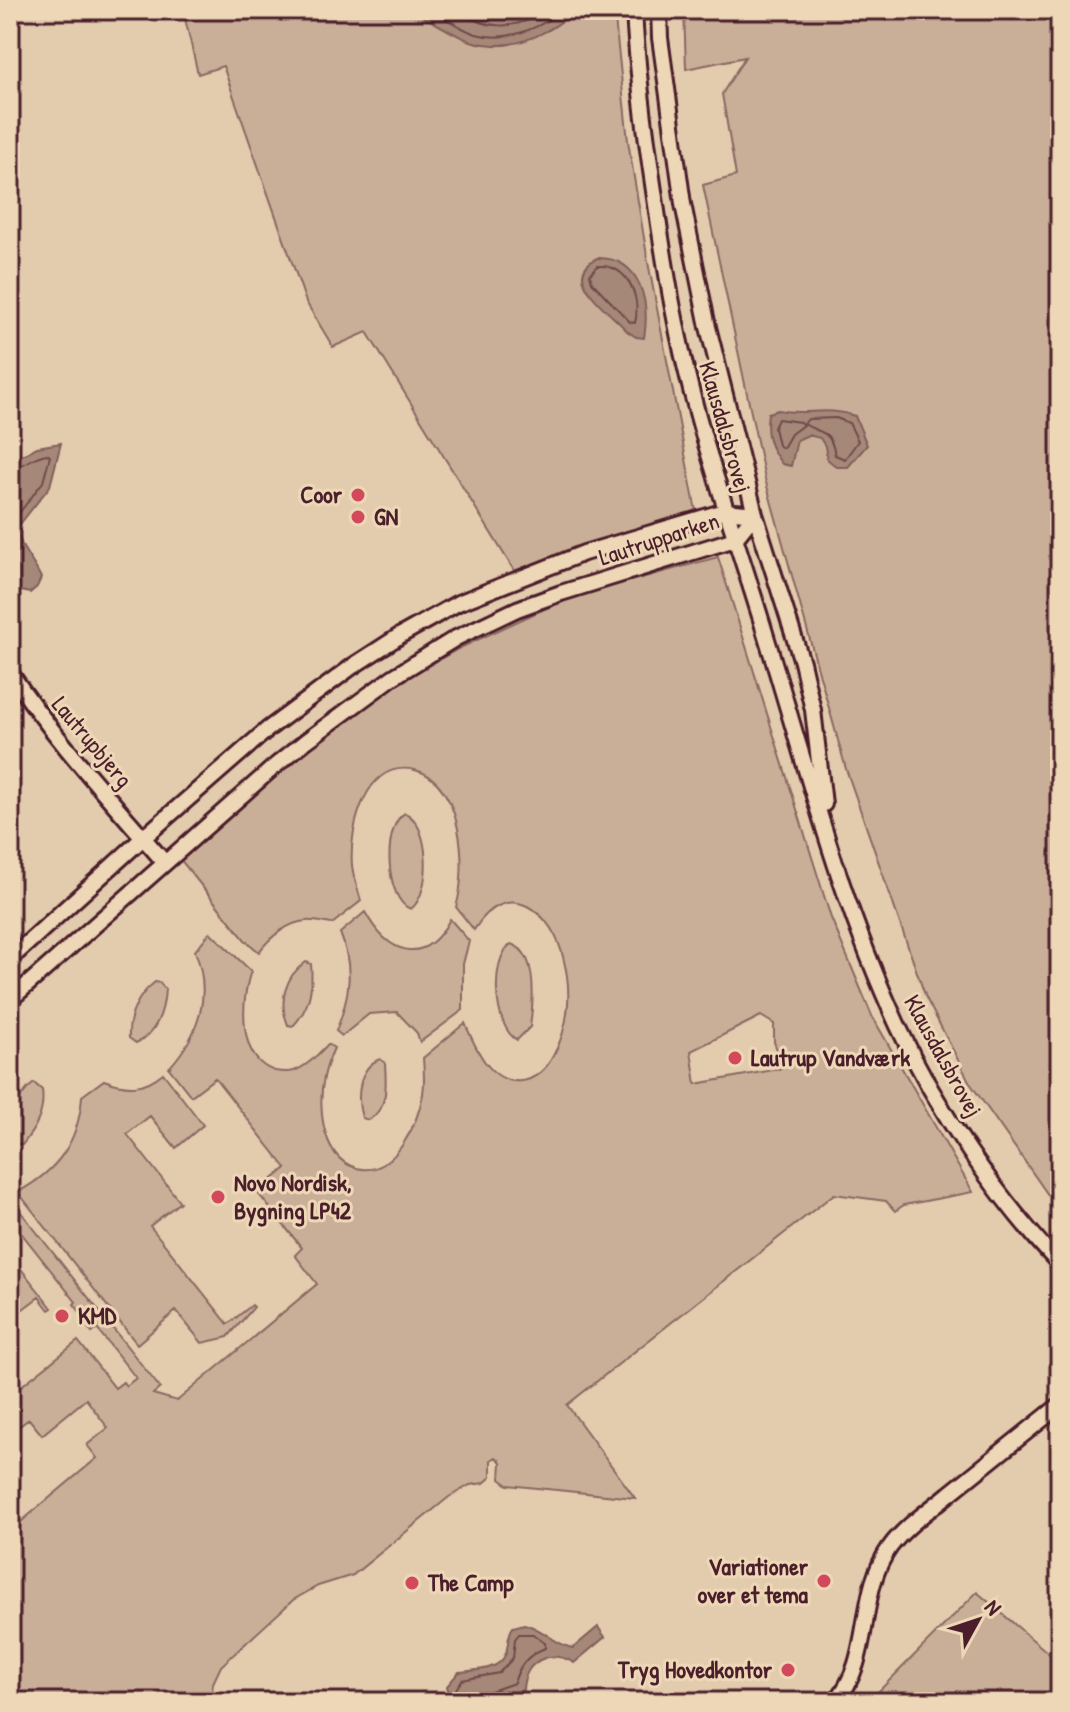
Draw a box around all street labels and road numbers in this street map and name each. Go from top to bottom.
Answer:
street label: Klausdalsbrovej [692,357,760,496]
street label: Lautrupparken [594,504,723,573]
street label: Lautrupbjerg [45,689,140,794]
street label: Klausdalsbrovej [897,989,991,1122]

